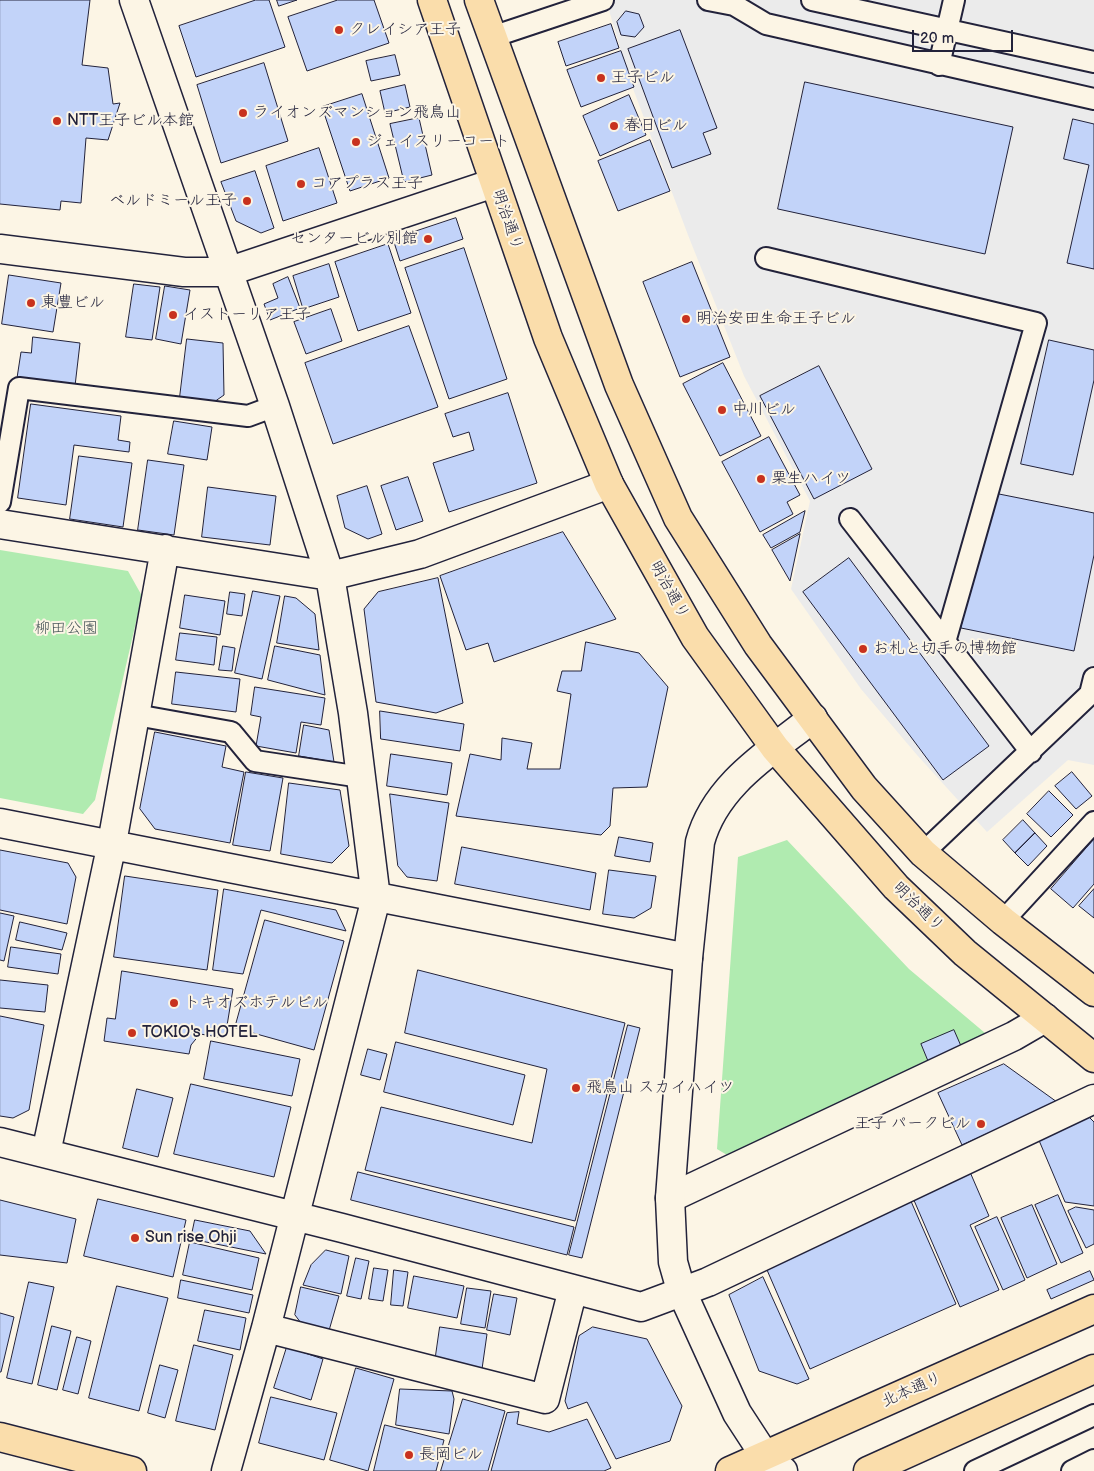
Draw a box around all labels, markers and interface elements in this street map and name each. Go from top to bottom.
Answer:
place label: クレイシア王子 [349,20,461,40]
scale bar [914,20,1015,52]
marker: クレイシア王子 [333,24,345,36]
text: 20 m [920,29,954,48]
place label: 王子ビル [611,68,675,88]
marker: 王子ビル [595,72,607,84]
place label: ライオンズマンション飛鳥山 [253,103,461,123]
marker: ライオンズマンション飛鳥山 [237,107,249,119]
place label: NTT王子ビル本館 [67,111,194,131]
marker: NTT王子ビル本館 [51,115,63,127]
place label: 春日ビル [624,116,688,136]
marker: 春日ビル [608,120,620,132]
place label: ジェイスリーコート [366,132,510,152]
marker: ジェイスリーコート [350,136,362,148]
place label: コアプラス王子 [311,174,423,194]
marker: コアプラス王子 [295,178,307,190]
street label: 明治通り [488,187,526,253]
place label: ベルドミール王子 [109,191,237,211]
marker: ベルドミール王子 [241,195,253,207]
place label: センタービル別館 [290,229,418,249]
marker: センタービル別館 [422,233,434,245]
place label: 東豊ビル [41,293,105,313]
marker: 東豊ビル [25,297,37,309]
place label: イストーリア王子 [183,305,311,325]
marker: イストーリア王子 [167,309,179,321]
place label: 明治安田生命王子ビル [696,309,856,329]
marker: 明治安田生命王子ビル [680,313,692,325]
place label: 中川ビル [732,400,796,420]
marker: 中川ビル [716,404,728,416]
place label: 栗生ハイツ [771,469,851,489]
marker: 栗生ハイツ [755,473,767,485]
street label: 明治通り [645,557,693,623]
park label: 柳田公園 [34,619,98,639]
place label: お札と切手の博物館 [873,639,1017,659]
marker: お札と切手の博物館 [857,643,869,655]
street label: 明治通り [888,878,948,936]
place label: トキオズホテルビル [184,993,328,1013]
marker: トキオズホテルビル [168,997,180,1009]
place label: TOKIO's HOTEL [142,1023,257,1043]
marker: TOKIO's HOTEL [126,1027,138,1039]
place label: 飛鳥山 スカイハイツ [586,1078,734,1098]
marker: 飛鳥山 スカイハイツ [570,1082,582,1094]
place label: 王子 パークビル [855,1114,971,1134]
marker: 王子 パークビル [975,1118,987,1130]
place label: Sun rise Ohji [145,1228,237,1248]
marker: Sun rise Ohji [129,1232,141,1244]
street label: 北本通り [879,1368,945,1412]
place label: 長岡ビル [419,1445,483,1465]
marker: 長岡ビル [403,1449,415,1461]

